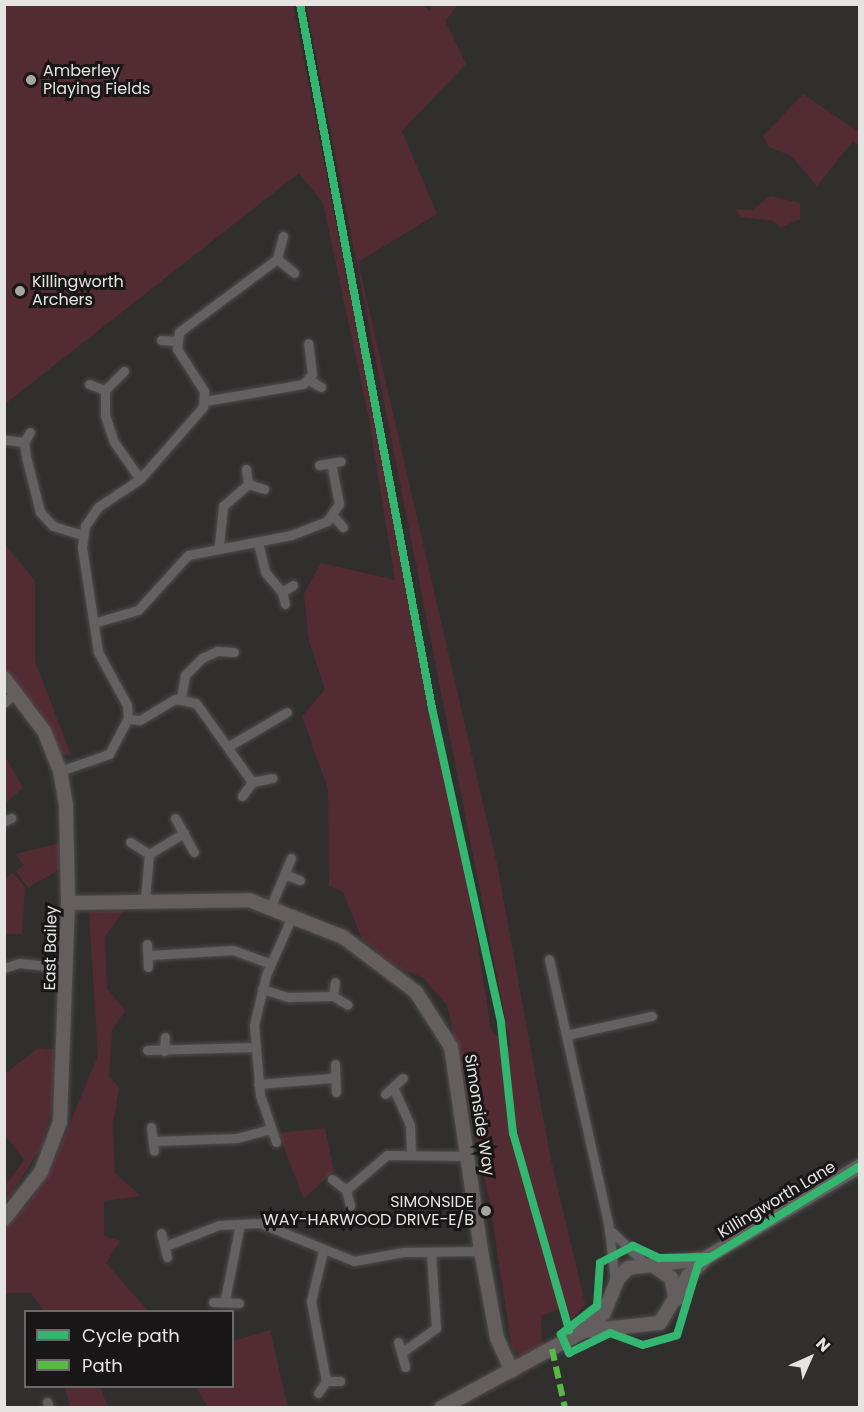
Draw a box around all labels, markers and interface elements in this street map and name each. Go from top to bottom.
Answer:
place label: Amberley Playing Fields [43,61,150,99]
marker: Amberley Playing Fields [24,73,38,87]
place label: Killingworth Archers [32,272,124,310]
marker: Killingworth Archers [13,284,27,298]
street label: East Bailey [41,905,61,991]
street label: Simonside Way [460,1053,498,1177]
street label: Killingworth Lane [715,1157,839,1243]
place label: SIMONSIDE WAY-HARWOOD DRIVE-E/B [263,1192,474,1230]
marker: SIMONSIDE WAY-HARWOOD DRIVE-E/B [479,1204,493,1218]
legend [24,1310,234,1388]
text: Cycle path [82,1323,180,1348]
north arrow [780,1328,840,1388]
text: N [811,1333,835,1357]
text: Path [82,1353,123,1378]

